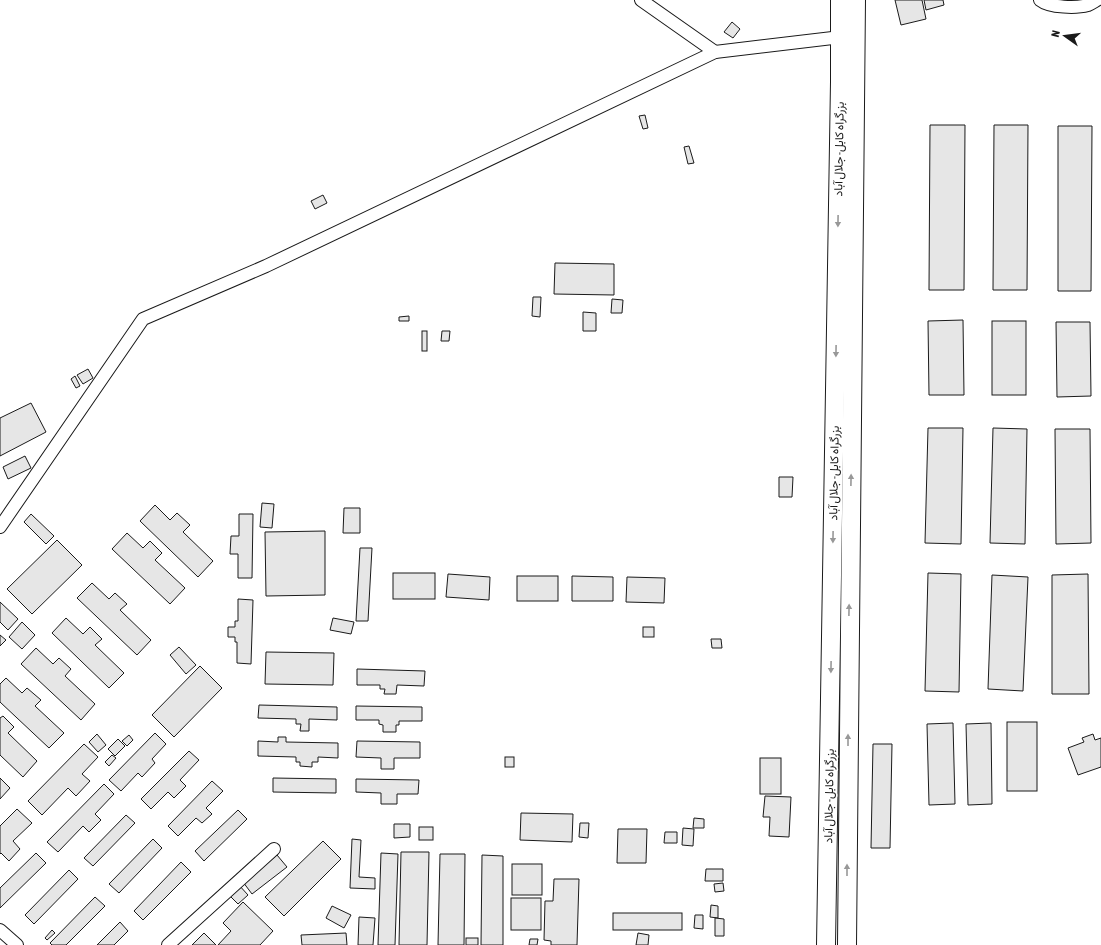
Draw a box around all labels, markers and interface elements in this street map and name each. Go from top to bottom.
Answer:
north arrow [1045,16,1085,56]
text: N [1049,29,1062,38]
street label: بزرگراه کابل- جلال آباد [831,102,848,196]
one-way arrow [835,215,841,228]
one-way arrow [833,345,839,358]
street label: بزرگراه کابل- جلال آباد [826,426,843,520]
one-way arrow [848,473,854,486]
one-way arrow [830,531,836,544]
one-way arrow [846,604,853,616]
one-way arrow [828,661,834,674]
one-way arrow [845,733,851,746]
street label: بزرگراه کابل- جلال آباد [821,749,838,843]
one-way arrow [844,863,850,876]

